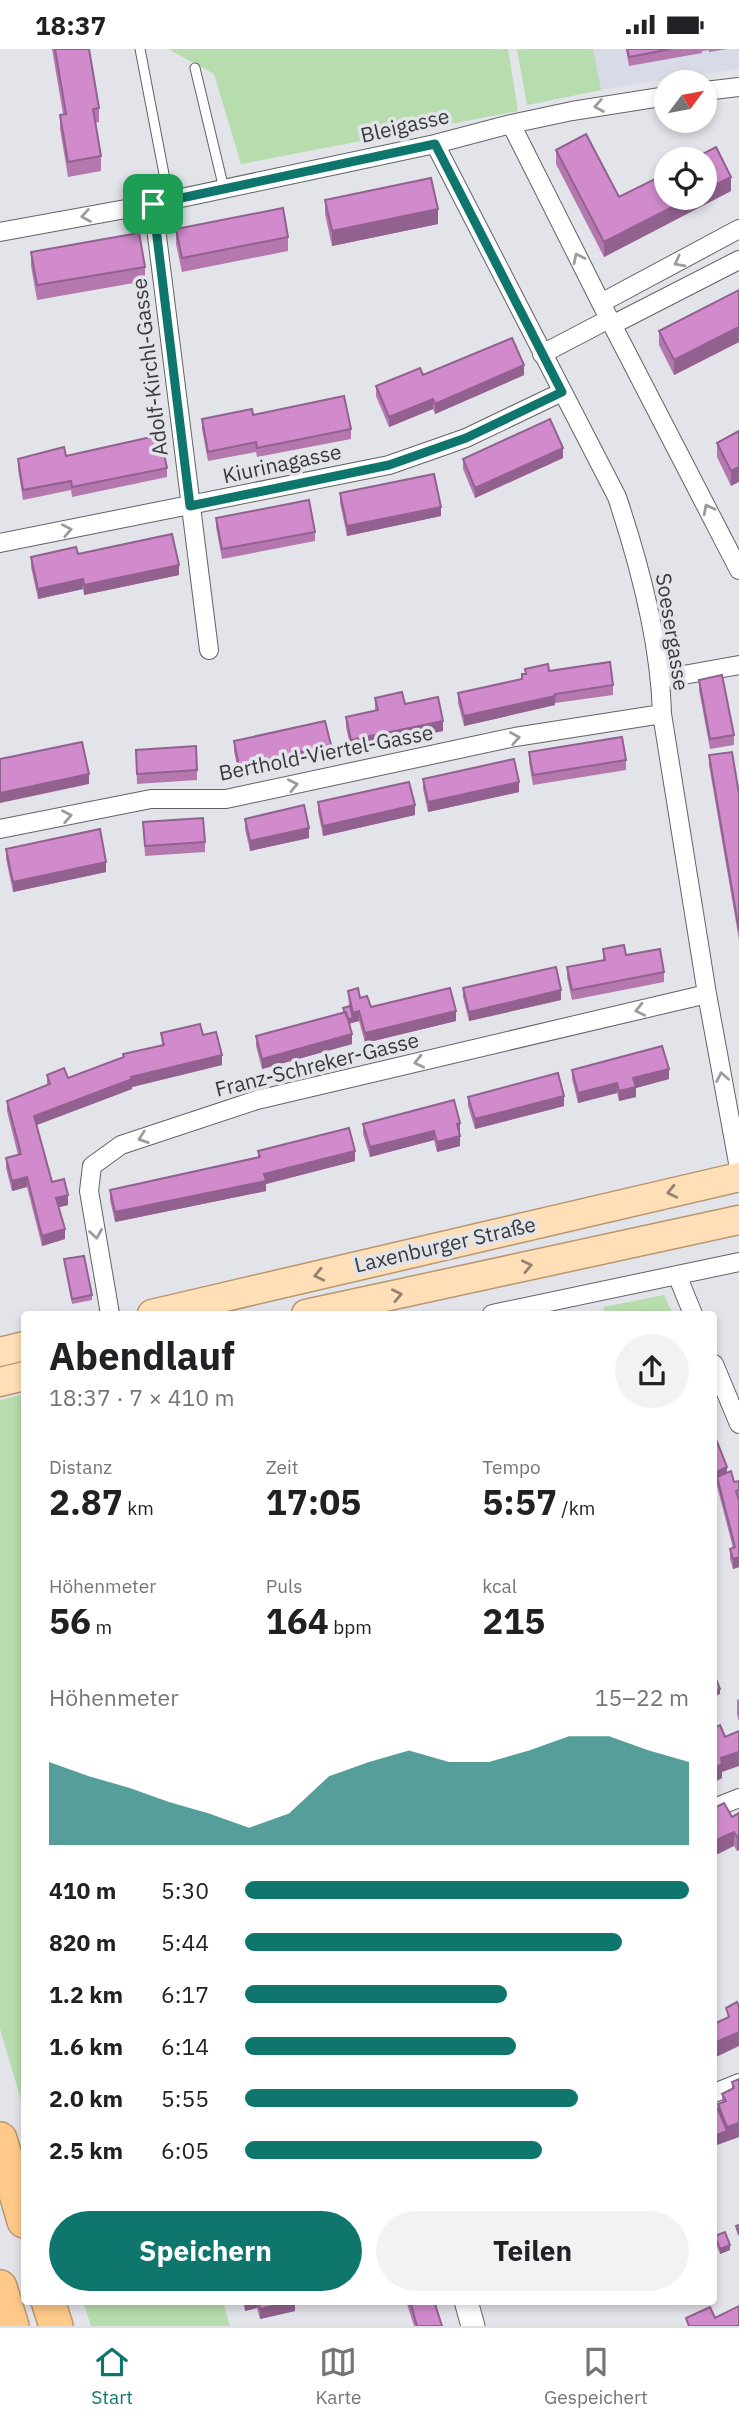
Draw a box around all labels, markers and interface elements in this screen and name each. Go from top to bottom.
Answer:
text: 18:37 [35,8,106,42]
north arrow [654,70,718,133]
map controls [654,70,717,210]
one-way arrow [593,98,605,113]
street label: Bleigasse [358,101,452,149]
button: locate [654,147,717,210]
pin [123,174,183,234]
icon: arrive [134,185,172,223]
one-way arrow [80,208,92,223]
one-way arrow [572,253,586,265]
one-way arrow [674,253,686,267]
street label: Adolf-Kirchl-Gasse [124,277,174,458]
street label: Kiurinagasse [220,437,344,489]
one-way arrow [702,504,716,516]
one-way arrow [61,523,73,538]
street label: Soesergasse [650,571,696,693]
street label: Berthold-Viertel-Gasse [216,717,435,787]
one-way arrow [509,731,521,746]
one-way arrow [287,779,299,794]
one-way arrow [61,809,73,824]
one-way arrow [634,1001,646,1016]
street label: Franz-Schreker-Gasse [212,1025,422,1103]
one-way arrow [413,1054,425,1068]
one-way arrow [715,1071,730,1083]
one-way arrow [137,1130,150,1144]
one-way arrow [666,1184,678,1198]
street label: Laxenburger Straße [351,1210,538,1279]
one-way arrow [88,1228,103,1240]
one-way arrow [521,1260,533,1275]
one-way arrow [313,1267,325,1282]
one-way arrow [390,1288,402,1303]
text: Abendlauf [49,1331,235,1380]
button: share [615,1334,689,1408]
text: 18:37 · 7 × 410 m [49,1382,235,1412]
text: Distanz [49,1455,112,1479]
text: Zeit [266,1455,298,1479]
text: Tempo [482,1455,541,1479]
text: 2.87 [49,1479,123,1525]
text: 17:05 [266,1479,361,1525]
text: 5:57 [482,1479,557,1525]
text: km [123,1496,154,1520]
text: /km [557,1496,595,1520]
text: Höhenmeter [49,1574,156,1598]
text: Puls [266,1574,302,1598]
text: kcal [482,1574,517,1598]
text: 56 [49,1598,91,1644]
text: 164 [266,1598,329,1644]
text: 215 [482,1598,545,1644]
text: m [91,1615,112,1639]
text: bpm [329,1615,372,1639]
text: Höhenmeter [49,1682,179,1712]
text: 15–22 m [595,1682,689,1712]
text: 410 m [49,1875,116,1905]
text: 5:30 [161,1875,209,1905]
text: 820 m [49,1927,116,1957]
text: 5:44 [161,1927,209,1957]
text: 1.2 km [49,1979,123,2009]
text: 6:17 [161,1979,209,2009]
text: 1.6 km [49,2031,123,2061]
text: 6:14 [161,2031,209,2061]
text: 2.0 km [49,2083,123,2113]
text: 5:55 [161,2083,209,2113]
text: 2.5 km [49,2135,123,2165]
text: 6:05 [161,2135,209,2165]
button: Speichern [49,2211,362,2291]
button: Teilen [376,2211,689,2291]
tab: Start [91,2343,133,2409]
tab: Karte [315,2343,361,2409]
tab: Gespeichert [544,2343,648,2409]

